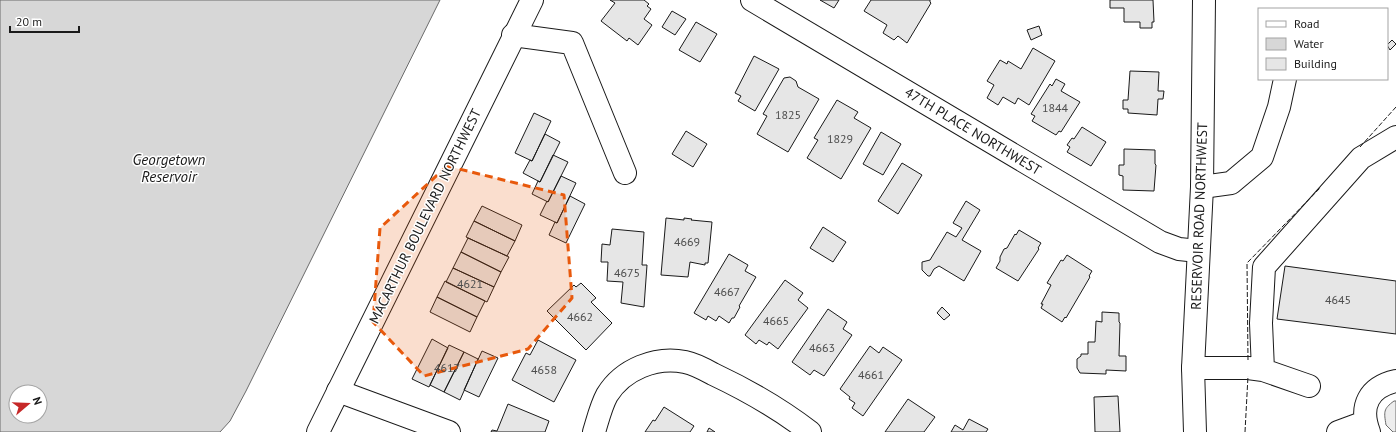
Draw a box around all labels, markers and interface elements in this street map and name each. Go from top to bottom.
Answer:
scale bar [10,8,79,34]
legend [1258,8,1388,80]
text: 20 m [16,14,42,29]
text: Road [1294,16,1319,31]
text: Water [1294,36,1324,51]
text: Building [1294,56,1337,71]
street label: 47TH PLACE NORTHWEST [901,83,1045,179]
house number: 1844 [1042,100,1069,115]
street label: MACARTHUR BOULEVARD NORTHWEST [365,105,485,326]
house number: 1825 [775,107,801,122]
street label: RESERVOIR ROAD NORTHWEST [1187,122,1211,310]
house number: 1829 [827,131,853,146]
water label: Georgetown Reservoir [133,150,206,186]
house number: 4669 [674,234,700,249]
house number: 4675 [614,265,640,280]
house number: 4621 [457,276,483,291]
house number: 4667 [714,284,740,299]
house number: 4645 [1325,292,1351,307]
house number: 4662 [567,309,593,324]
house number: 4665 [763,313,789,328]
house number: 4663 [809,340,835,355]
house number: 4617 [434,360,460,375]
house number: 4658 [531,362,557,377]
house number: 4661 [858,367,884,382]
north arrow [8,384,48,424]
text: N [30,395,45,406]

